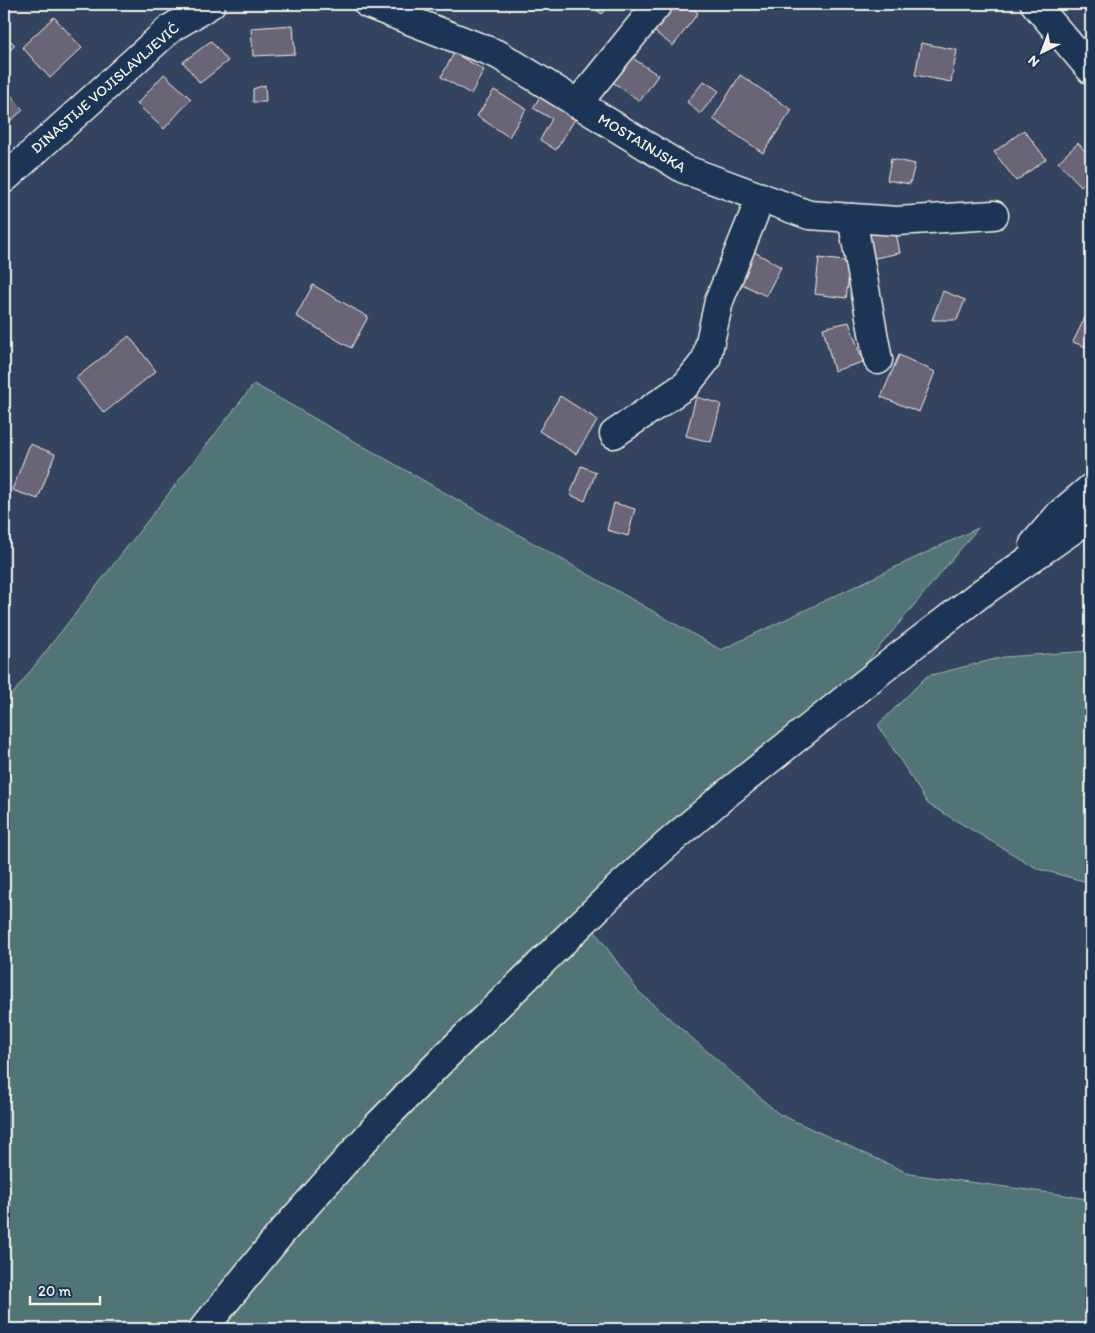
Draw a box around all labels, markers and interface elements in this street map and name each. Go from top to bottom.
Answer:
street label: DINASTIJE VOJISLAVLJEVIĆ [27,19,183,157]
north arrow [1018,28,1068,78]
text: N [1024,52,1043,71]
street label: MOSTAINJSKA [595,110,690,177]
scale bar [30,1273,100,1305]
text: 20 m [38,1282,72,1300]

